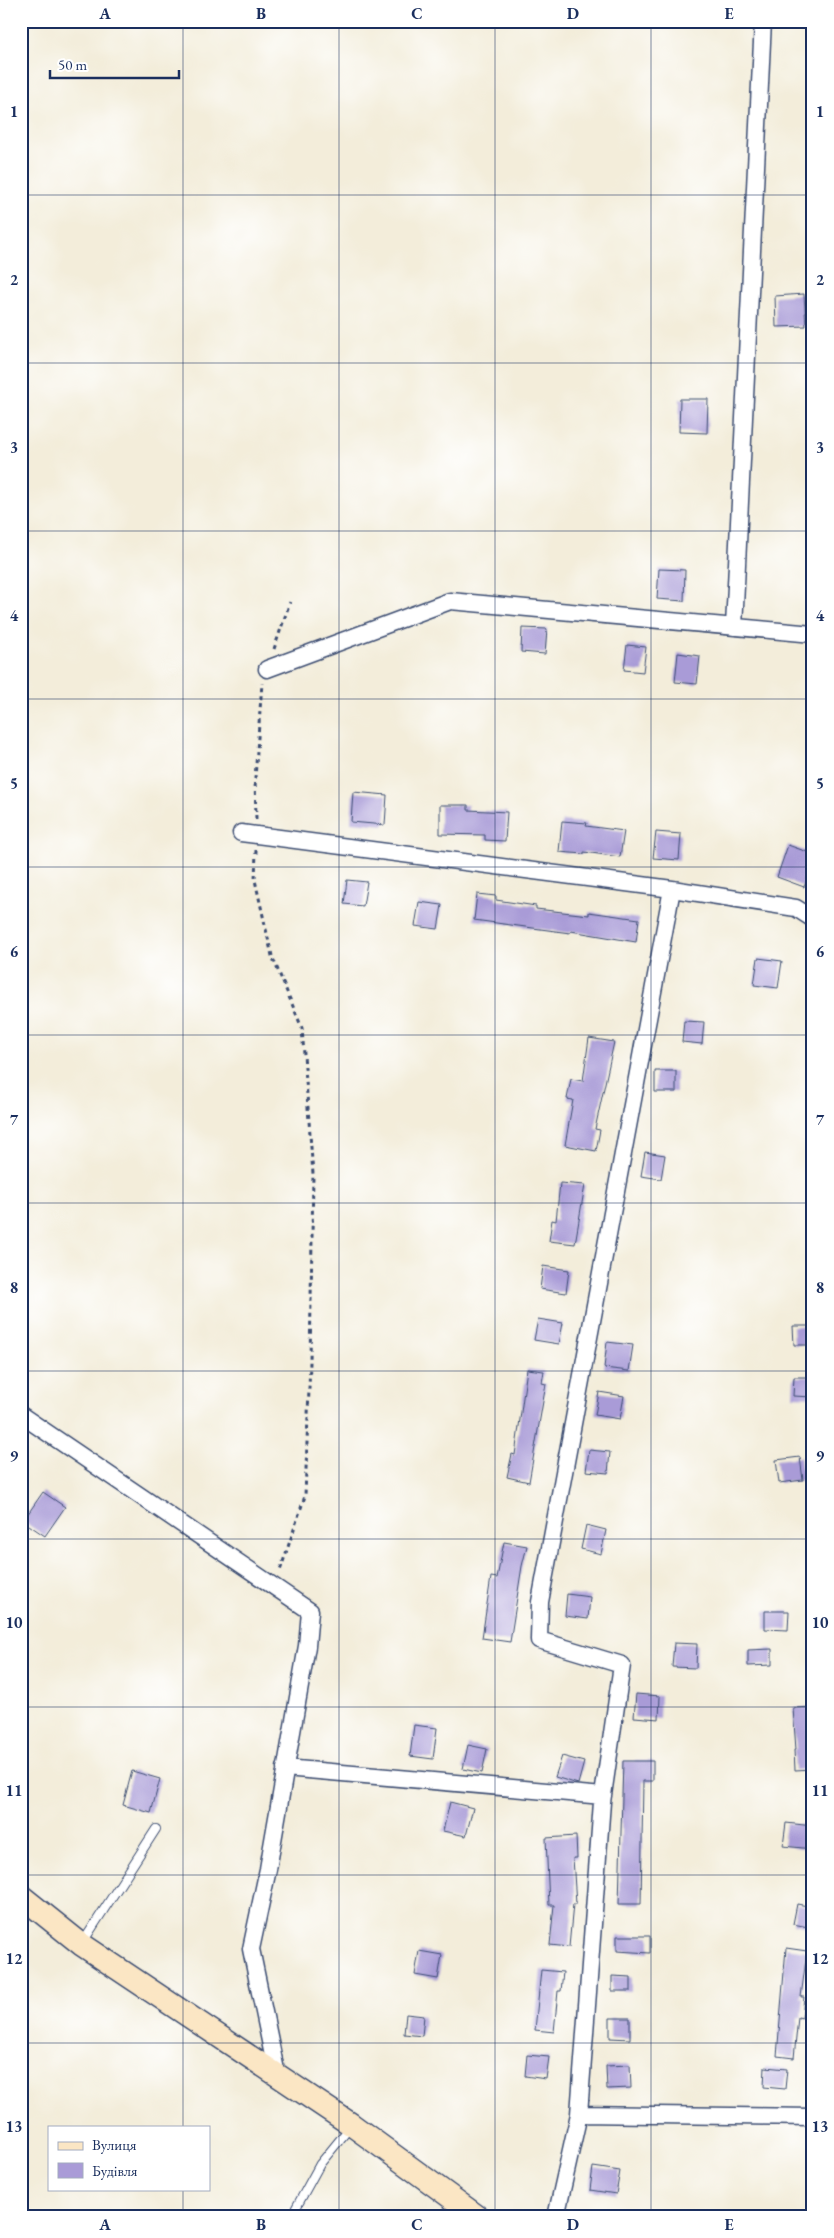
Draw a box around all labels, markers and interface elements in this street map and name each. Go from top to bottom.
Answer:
text: A [98,3,111,24]
text: B [256,3,266,24]
text: C [411,3,423,24]
text: D [567,3,579,24]
text: E [724,3,734,24]
scale bar [50,48,179,80]
text: 50 m [58,55,87,74]
text: 1 [10,101,18,122]
text: 1 [816,101,824,122]
text: 2 [10,269,19,290]
text: 2 [816,269,825,290]
text: 3 [10,437,18,458]
text: 3 [816,437,824,458]
text: 4 [10,605,19,626]
text: 4 [816,605,825,626]
text: 5 [10,773,18,794]
text: 5 [816,773,824,794]
text: 6 [10,941,19,962]
text: 6 [816,941,825,962]
text: 7 [10,1109,19,1130]
text: 7 [816,1109,825,1130]
text: 8 [10,1277,18,1298]
text: 8 [816,1277,824,1298]
text: 9 [10,1445,19,1466]
text: 9 [816,1445,825,1466]
text: 10 [6,1612,23,1633]
text: 10 [812,1612,829,1633]
text: 11 [6,1780,22,1801]
text: 11 [812,1780,828,1801]
text: 12 [6,1948,23,1969]
text: 12 [812,1948,829,1969]
text: 13 [6,2116,22,2137]
text: 13 [812,2116,828,2137]
legend [48,2126,210,2190]
text: Вулиця [92,2135,137,2154]
text: Будівля [92,2161,138,2180]
text: A [98,2214,111,2235]
text: B [256,2214,266,2235]
text: C [411,2214,423,2235]
text: D [567,2214,579,2235]
text: E [724,2214,734,2235]

